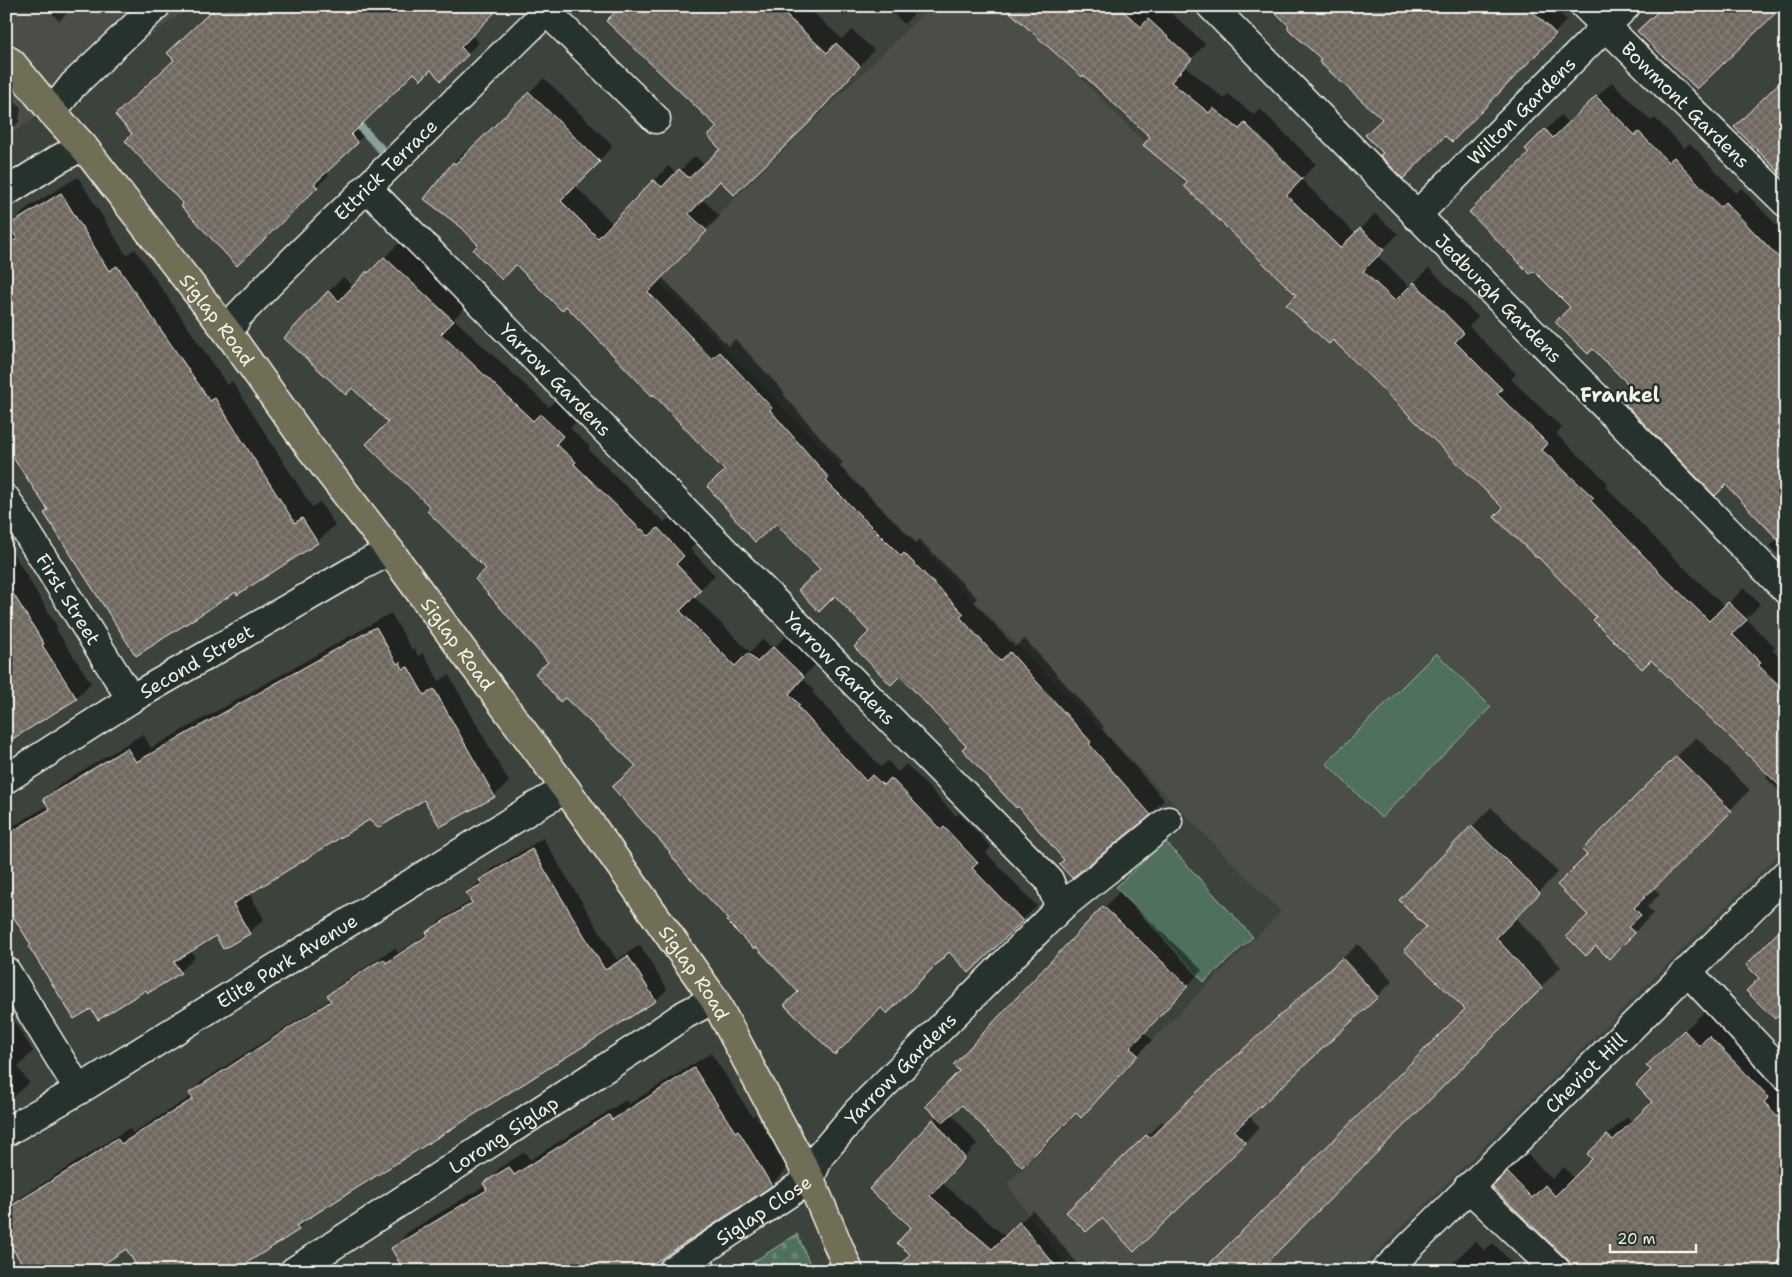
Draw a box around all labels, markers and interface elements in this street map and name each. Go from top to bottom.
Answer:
street label: Bowmont Gardens [1616,36,1755,173]
street label: Wilton Gardens [1462,51,1581,170]
street label: Ettrick Terrace [328,113,442,226]
street label: Jedburgh Gardens [1430,228,1568,368]
street label: Siglap Road [174,268,260,371]
street label: Yarrow Gardens [495,318,617,441]
district label: Frankel [1580,382,1660,408]
street label: First Street [31,549,107,650]
street label: Siglap Road [416,592,501,696]
street label: Yarrow Gardens [779,606,901,730]
street label: Second Street [135,618,258,704]
street label: Elite Park Avenue [212,907,362,1014]
street label: Siglap Road [653,920,735,1024]
street label: Yarrow Gardens [839,1007,962,1130]
street label: Cheviot Hill [1539,1027,1632,1119]
street label: Lorong Siglap [444,1090,563,1179]
street label: Siglap Close [711,1169,816,1251]
scale bar [1610,1222,1696,1254]
text: 20 m [1617,1229,1656,1249]

